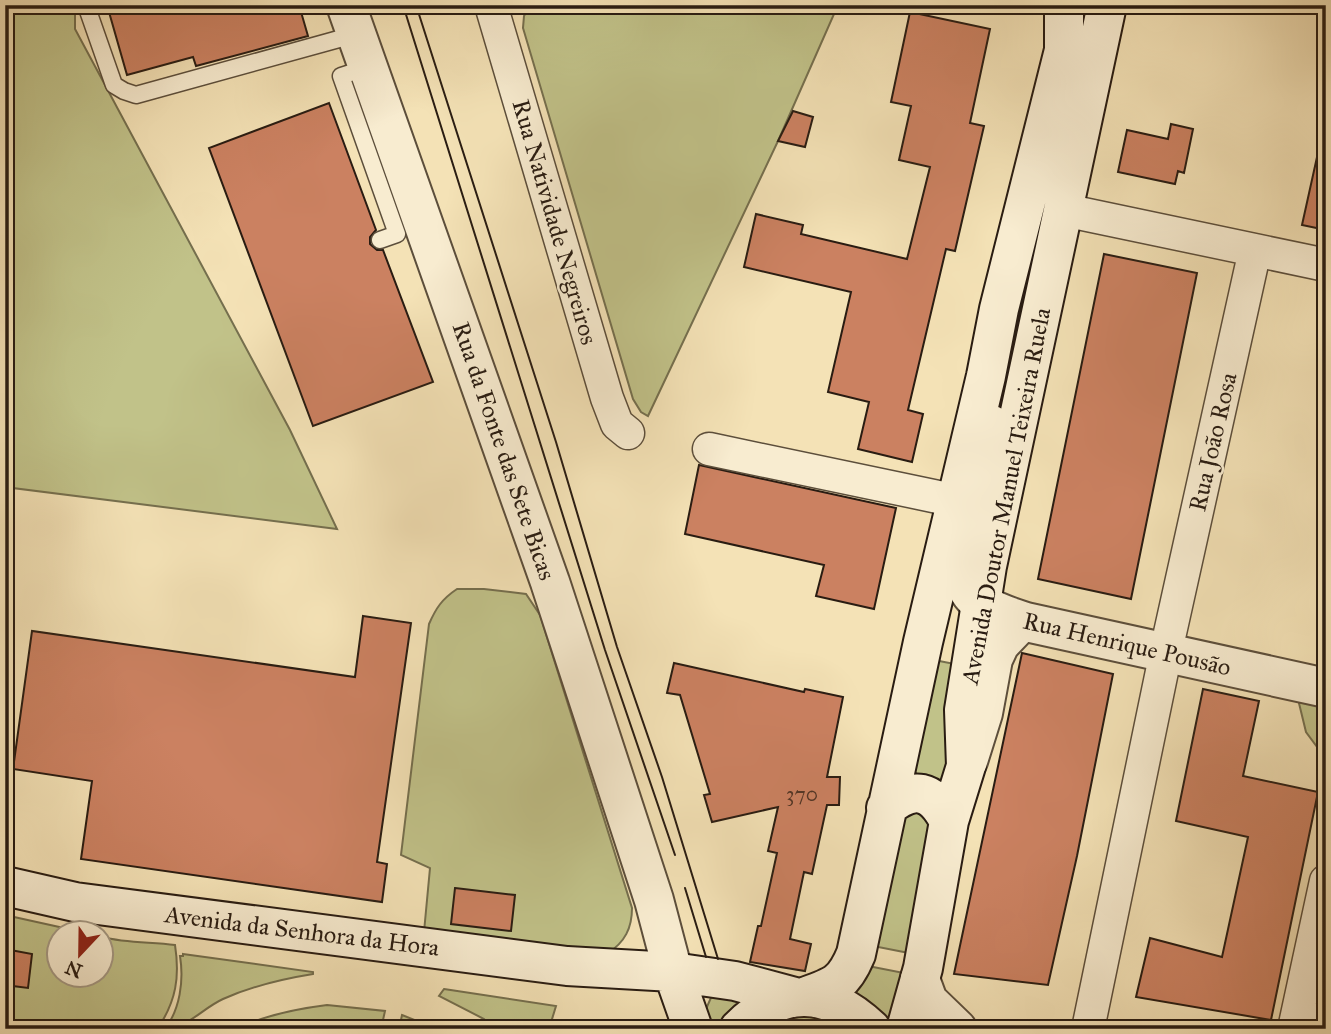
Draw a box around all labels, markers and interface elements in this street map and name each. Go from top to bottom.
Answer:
street label: Rua Natividade Negreiros [506,96,604,348]
street label: Avenida Doutor Manuel Teixeira Ruela [955,304,1057,688]
street label: Rua da Fonte das Sete Bicas [446,318,562,584]
street label: Rua João Rosa [1182,369,1244,514]
street label: Rua Henrique Pousão [1020,605,1234,683]
house number: 370 [786,781,818,807]
street label: Avenida da Senhora da Hora [162,899,442,963]
north arrow [46,918,116,988]
text: N [62,956,86,983]

